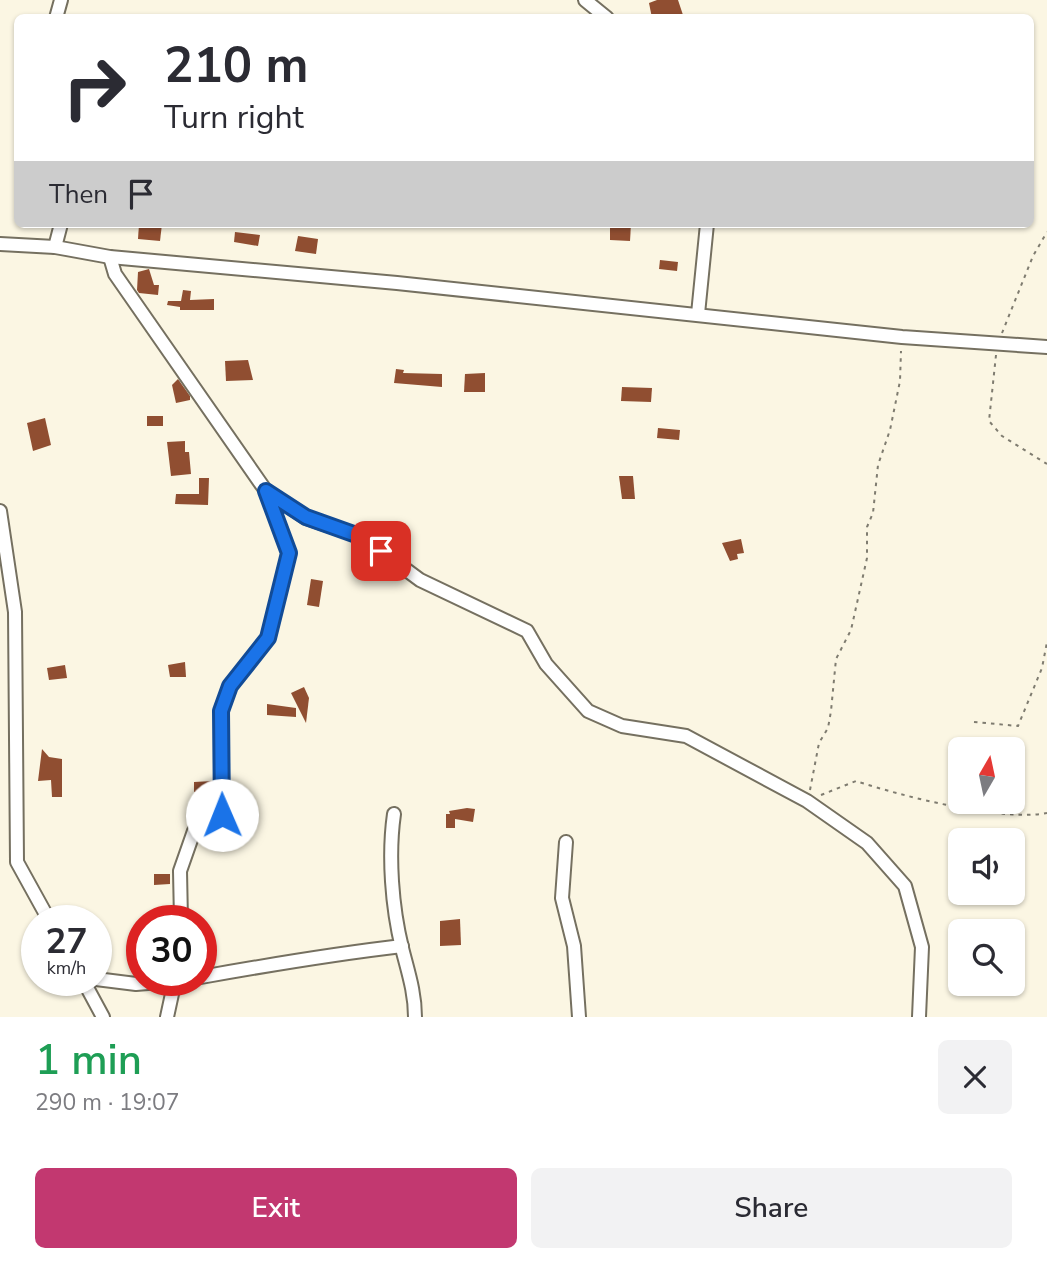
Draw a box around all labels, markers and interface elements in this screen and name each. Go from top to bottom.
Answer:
text: 210 m [164,32,308,99]
icon: right [49,42,140,133]
text: Turn right [164,96,304,139]
icon: arrive [122,175,160,213]
text: Then [49,177,108,212]
pin [351,521,411,581]
icon: arrive [362,532,400,570]
north arrow [948,737,1026,814]
map controls [948,737,1025,996]
position arrow [185,778,259,852]
button: sound [948,828,1025,905]
speed limit sign: 30 [126,905,217,996]
text: 27 [45,918,88,965]
button: search [948,919,1025,996]
text: km/h [47,956,86,980]
text: 1 min [35,1032,142,1089]
button: close [938,1040,1012,1114]
text: 290 m · 19:07 [35,1087,180,1118]
button: Exit [35,1168,517,1248]
button: Share [531,1168,1012,1248]

